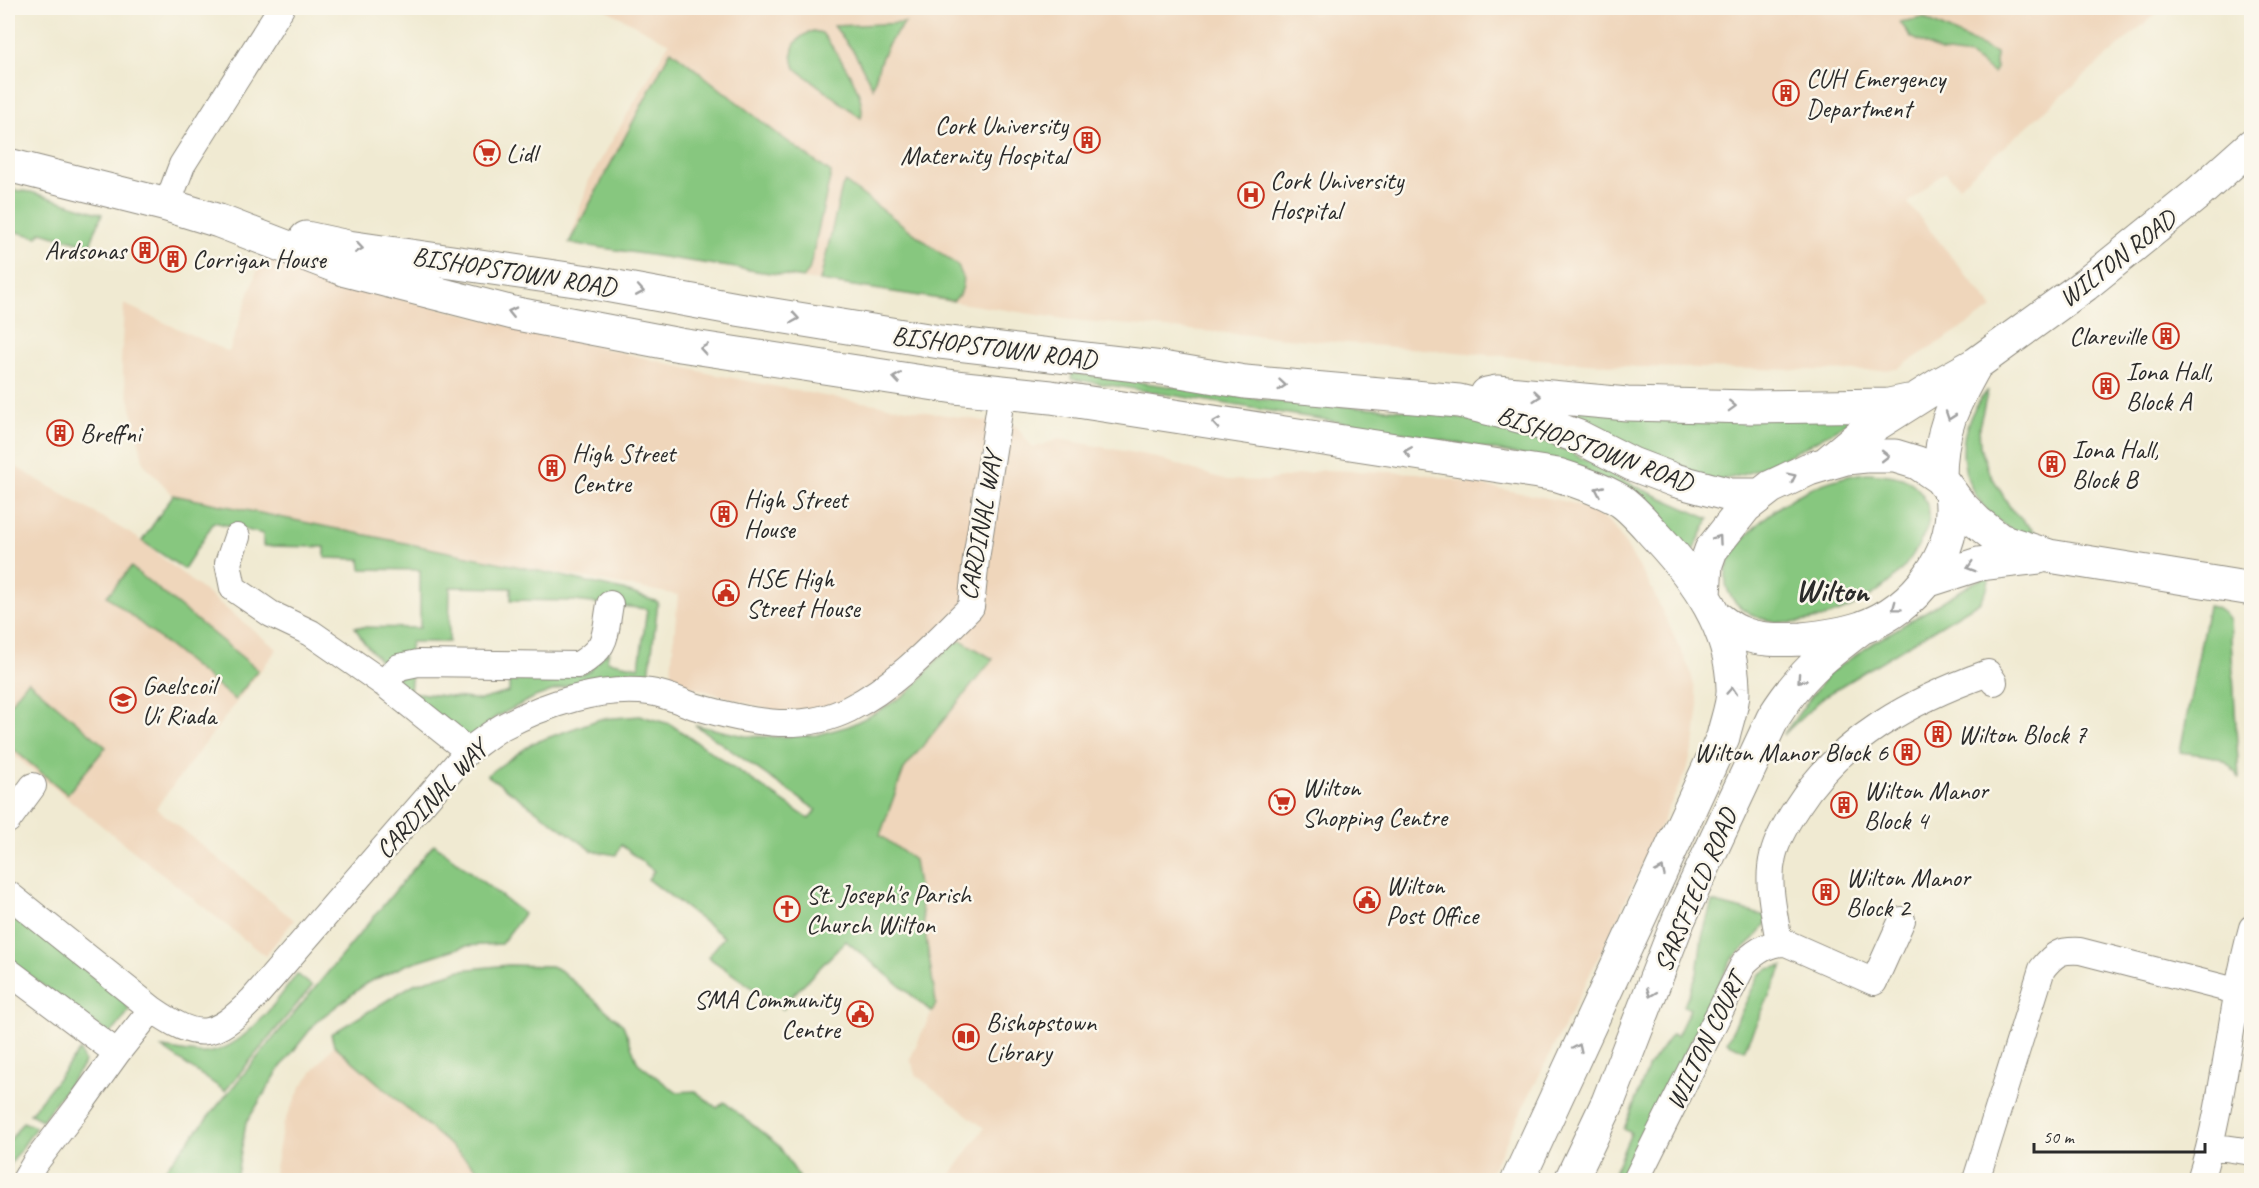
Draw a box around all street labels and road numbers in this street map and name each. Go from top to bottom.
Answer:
street label: WILTON ROAD [2052,201,2185,314]
street label: BISHOPSTOWN ROAD [410,239,620,304]
street label: BISHOPSTOWN ROAD [890,319,1100,377]
street label: BISHOPSTOWN ROAD [1493,398,1699,500]
street label: CARDINAL WAY [951,445,1011,603]
street label: CARDINAL WAY [368,730,498,865]
street label: SARSFIELD ROAD [1646,802,1745,977]
street label: WILTON COURT [1658,963,1755,1115]

